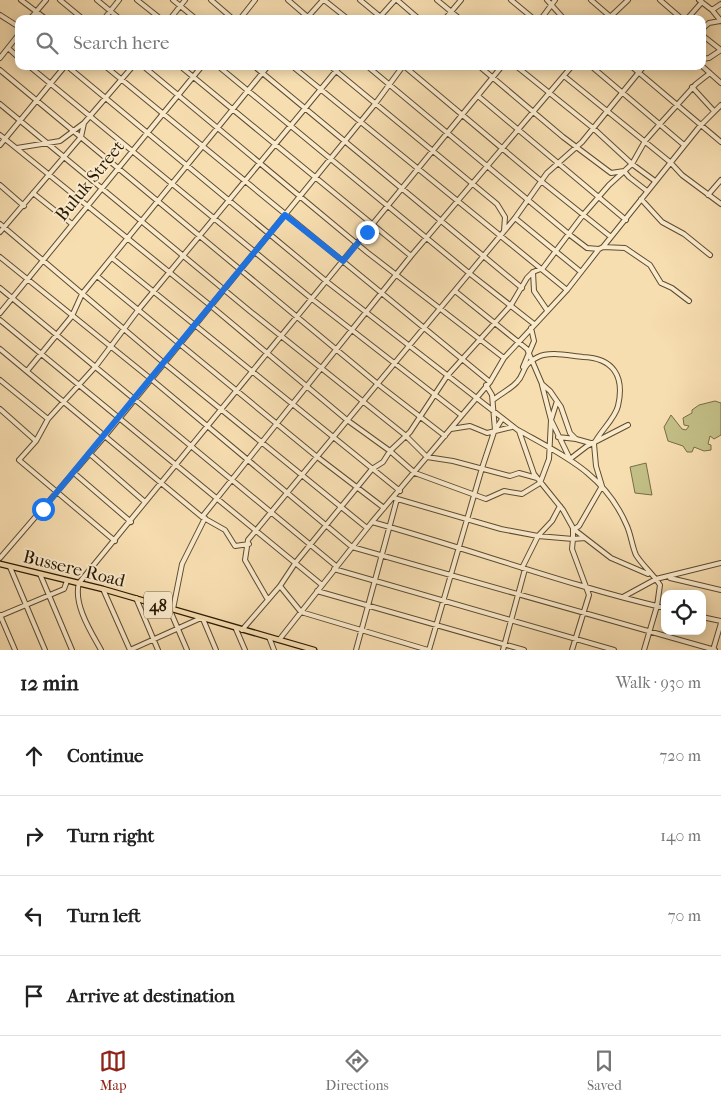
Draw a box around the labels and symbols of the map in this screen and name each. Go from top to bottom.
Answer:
street label: Buluk Street [51,136,129,226]
route end [356,221,379,244]
route start [32,498,55,521]
street label: Bussere Road [21,546,127,592]
road number: 48 [144,592,172,618]

